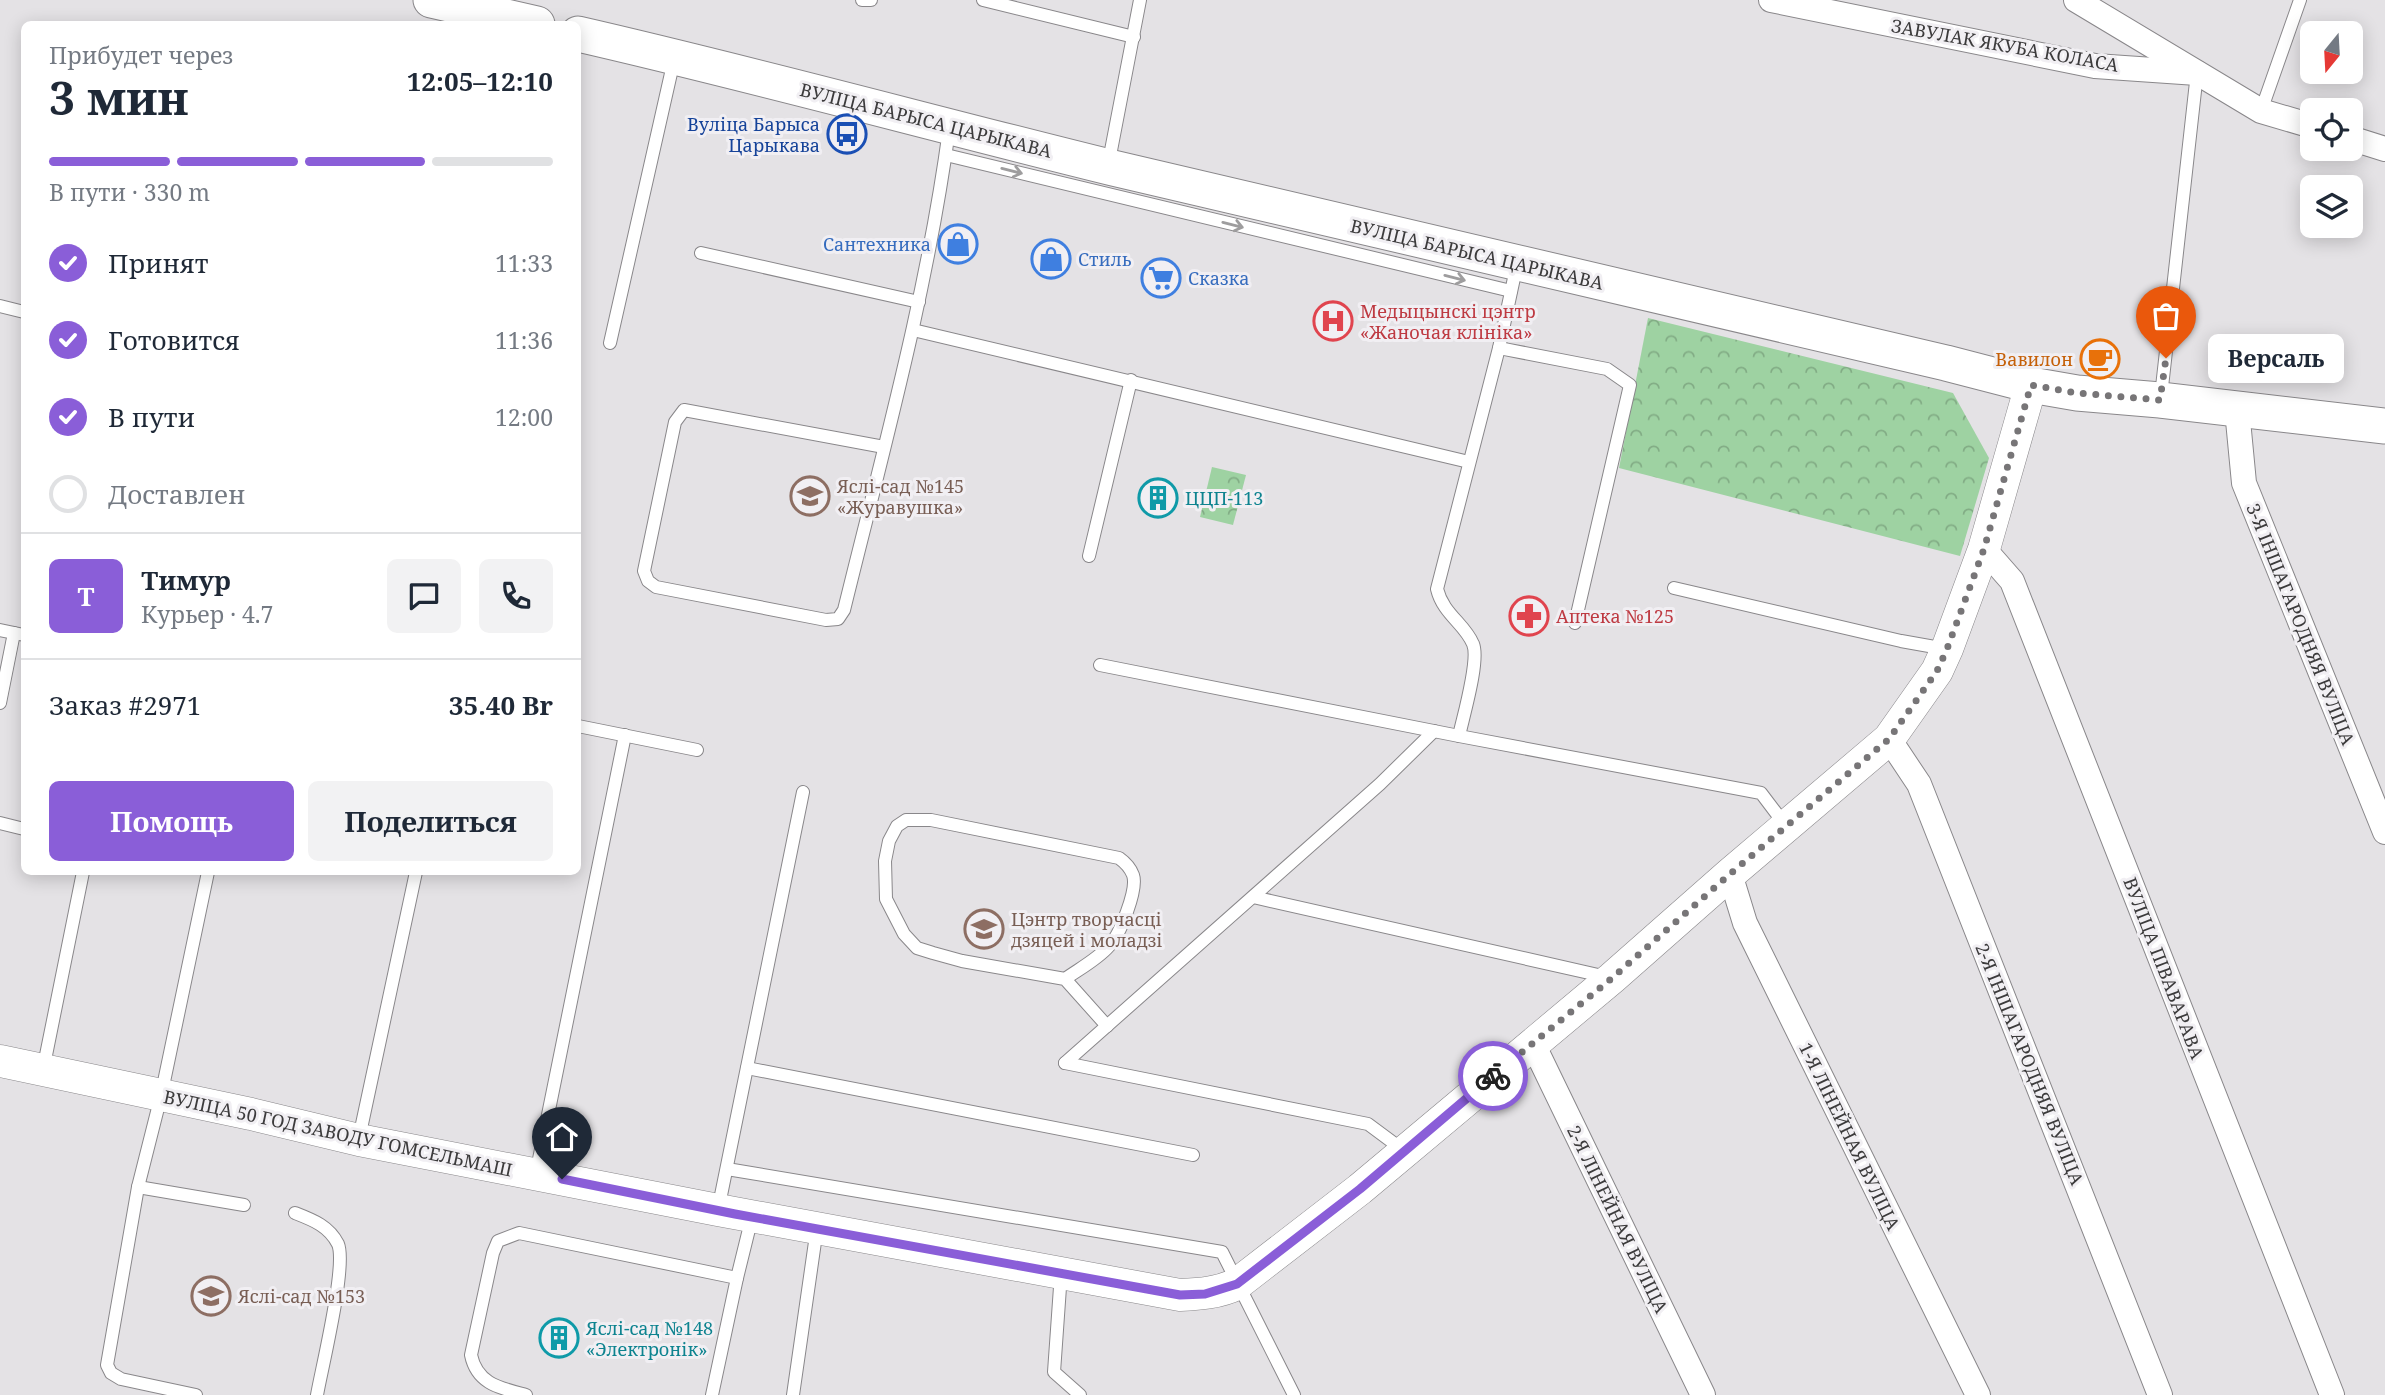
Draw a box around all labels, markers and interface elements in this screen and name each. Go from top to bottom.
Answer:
street label: ЗАВУЛАК ЯКУБА КОЛАСА [1889,13,2121,77]
north arrow [2300,21,2362,84]
map controls [2300,21,2363,238]
text: Прибудет через [49,39,233,71]
text: 12:05–12:10 [407,63,553,99]
text: 3 мин [49,66,188,128]
street label: ВУЛІЦА БАРЫСА ЦАРЫКАВА [797,77,1055,163]
button: locate [2300,98,2363,161]
place label: Вуліца Барыса Царыкава [687,112,820,157]
bus stop icon: Вуліца Барыса Царыкава [826,113,868,155]
one-way arrow [1000,165,1023,178]
button: layers [2300,175,2363,238]
text: В пути · 330 m [49,176,210,208]
street label: ВУЛІЦА БАРЫСА ЦАРЫКАВА [1348,213,1606,295]
one-way arrow [1221,218,1244,232]
shop icon: Сантехника [937,223,979,265]
place label: Сантехника [823,232,931,256]
shop icon: Стиль [1030,238,1072,280]
icon: check [49,244,87,282]
text: Принят [108,245,209,281]
text: 11:33 [495,247,553,279]
place label: Стиль [1078,247,1132,271]
supermarket icon: Сказка [1140,257,1182,299]
place label: Сказка [1188,266,1249,290]
one-way arrow [1443,272,1465,285]
pin [2136,286,2196,358]
icon: bag [2147,297,2185,335]
place label: Медыцынскі цэнтр «Жаночая клініка» [1360,299,1536,344]
hospital icon: Медыцынскі цэнтр «Жаночая клініка» [1312,300,1354,342]
icon: check [49,321,87,359]
text: Готовится [108,322,240,358]
text: 11:36 [495,324,553,356]
callout: Версаль [2208,334,2344,382]
cafe icon: Вавилон [2079,338,2121,380]
text: Версаль [2228,342,2324,374]
place label: Вавилон [1995,347,2073,371]
icon: check [49,398,87,436]
text: В пути [108,399,195,435]
text: 12:00 [495,401,553,433]
place label: Яслі-сад №145 «Журавушка» [836,474,964,519]
school or university icon: Яслі-сад №145 «Журавушка» [789,475,831,517]
text: Доставлен [108,476,245,512]
building icon: ЦЦП-113 [1137,477,1179,519]
place label: ЦЦП-113 [1185,486,1263,510]
street label: 3-Я ІНШАГАРОДНЯЯ ВУЛІЦА [2241,500,2361,749]
button: chat [387,559,461,633]
button: phone [479,559,553,633]
text: Тимур [141,562,231,598]
text: Т [77,578,95,614]
pharmacy icon: Аптека №125 [1508,595,1550,637]
text: Курьер · 4.7 [141,598,273,630]
place label: Аптека №125 [1556,604,1674,628]
text: Заказ #2971 [49,687,201,723]
text: 35.40 Br [449,687,553,723]
button: Помощь [49,781,294,861]
button: Поделиться [308,781,553,861]
street label: ВУЛІЦА ПІВАВАРАВА [2118,874,2210,1063]
place label: Цэнтр творчасці дзяцей і моладзі [1011,907,1163,952]
school or university icon: Цэнтр творчасці дзяцей і моладзі [963,908,1005,950]
street label: 2-Я ІНШАГАРОДНЯЯ ВУЛІЦА [1970,940,2090,1189]
street label: 1-Я ЛІНЕЙНАЯ ВУЛІЦА [1794,1038,1906,1234]
courier [1458,1041,1528,1111]
icon: bike [1474,1057,1512,1095]
street label: ВУЛІЦА 50 ГОД ЗАВОДУ ГОМСЕЛЬМАШ [161,1084,515,1182]
pin [532,1107,592,1179]
icon: home [543,1118,581,1156]
street label: 2-Я ЛІНЕЙНАЯ ВУЛІЦА [1562,1121,1674,1317]
school or university icon: Яслі-сад №153 [190,1275,232,1317]
place label: Яслі-сад №153 [237,1284,365,1308]
place label: Яслі-сад №148 «Электронік» [585,1316,713,1361]
building icon: Яслі-сад №148 «Электронік» [538,1317,580,1359]

